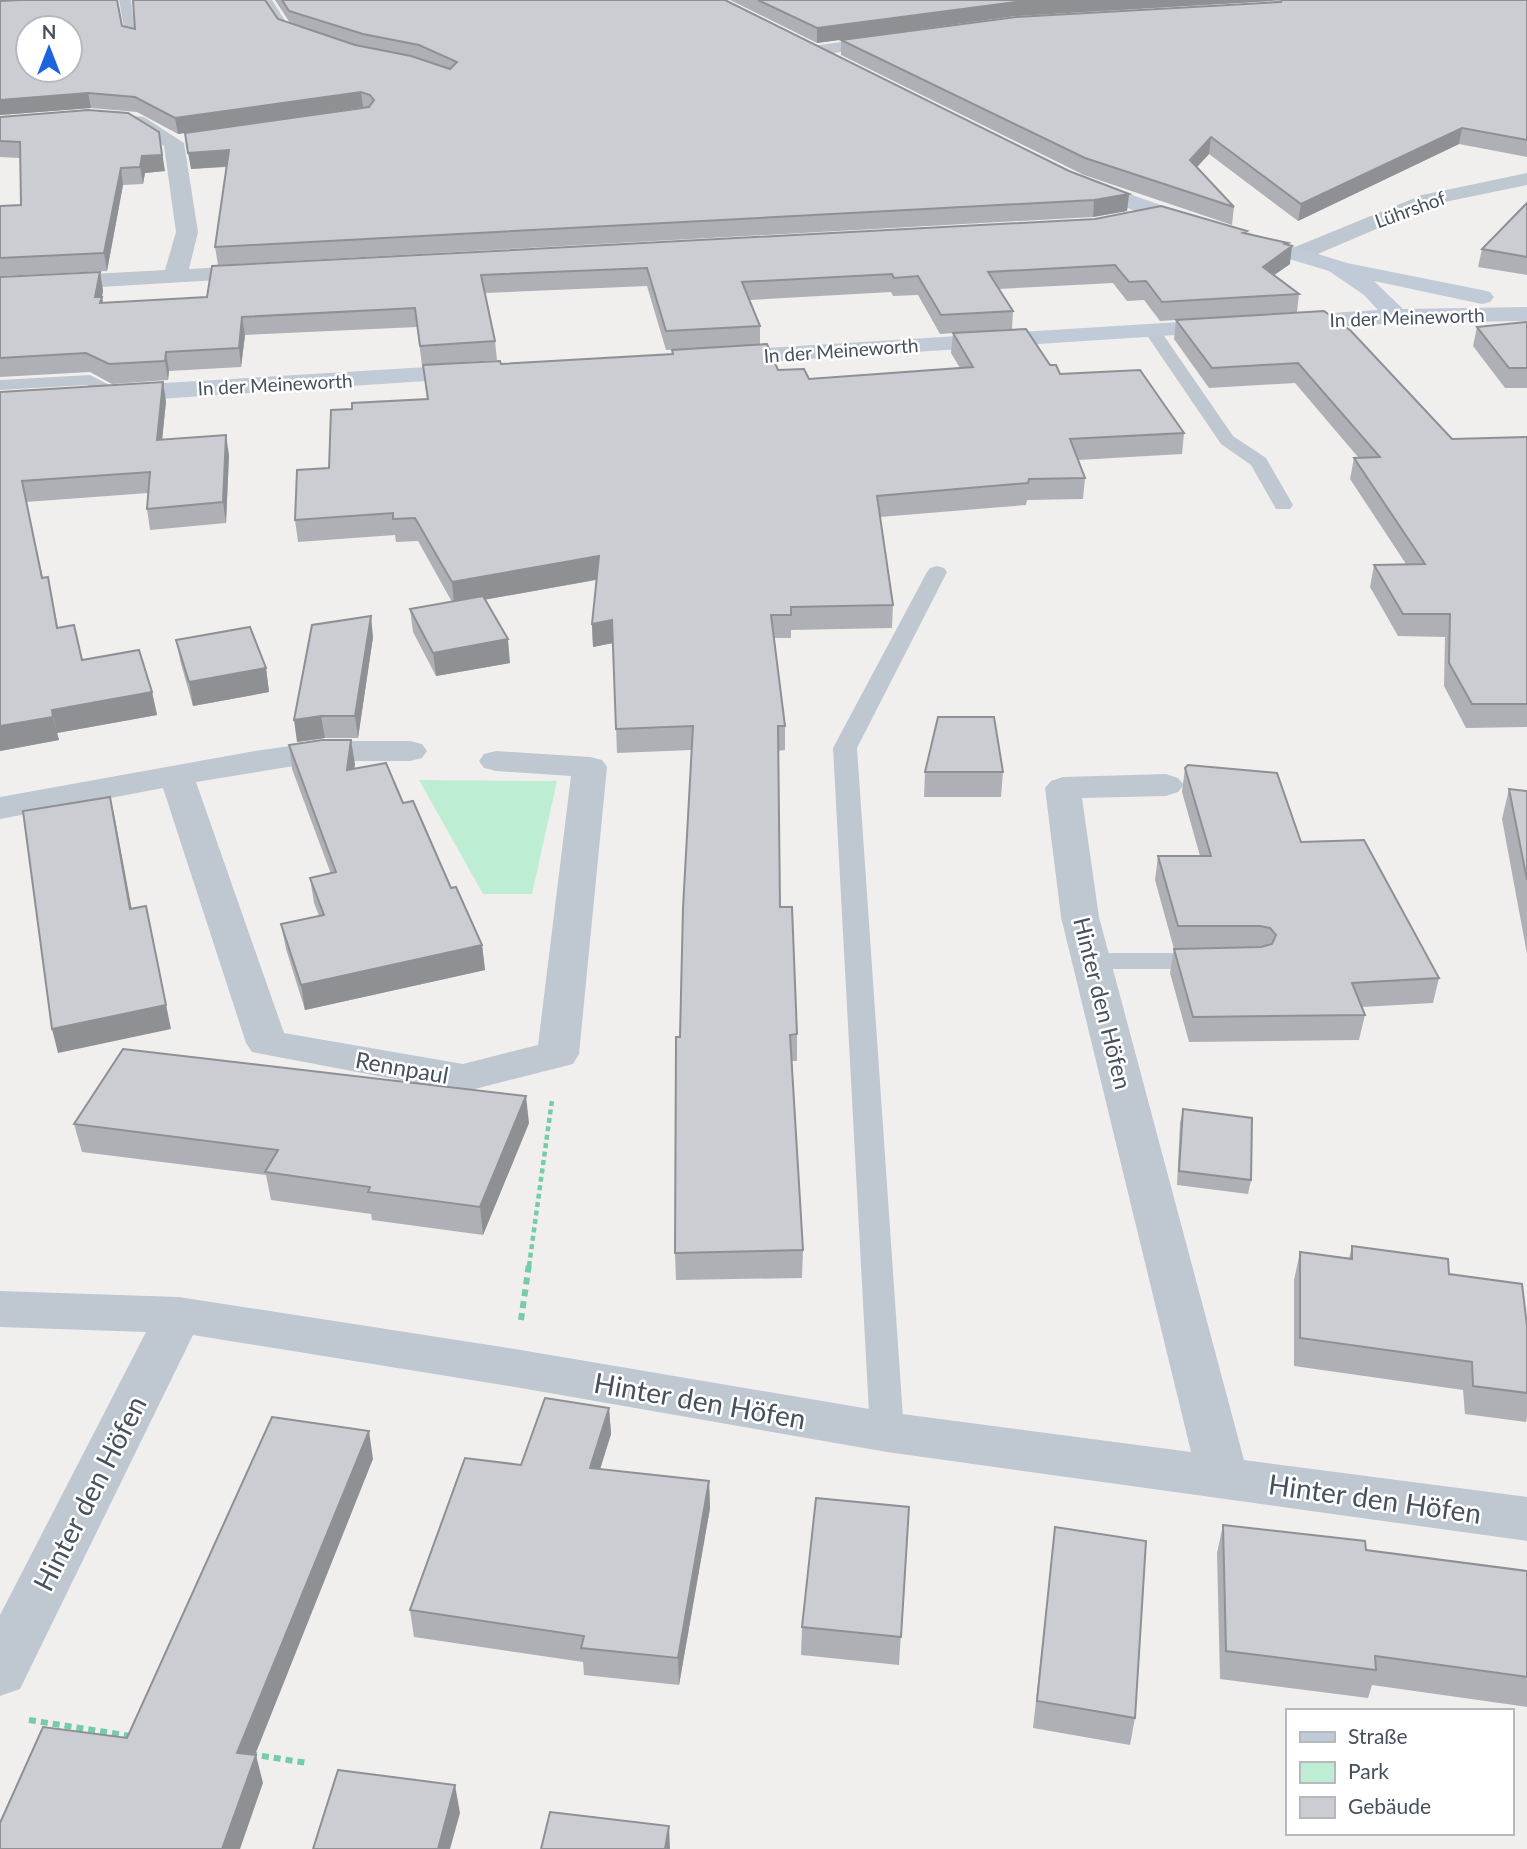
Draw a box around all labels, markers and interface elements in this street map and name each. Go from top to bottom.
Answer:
north arrow [14,14,84,84]
text: N [42,20,56,43]
street label: Lührshof [1372,186,1449,232]
street label: In der Meineworth [1329,303,1485,331]
street label: In der Meineworth [763,333,919,367]
street label: In der Meineworth [197,368,353,400]
street label: Hinter den Höfen [1068,914,1138,1092]
street label: Rennpaul [353,1045,451,1089]
street label: Hinter den Höfen [591,1365,809,1435]
street label: Hinter den Höfen [25,1390,153,1596]
street label: Hinter den Höfen [1266,1466,1484,1530]
legend [1286,1709,1513,1835]
text: Straße [1348,1723,1408,1748]
text: Park [1348,1758,1389,1783]
text: Gebäude [1348,1793,1431,1818]

